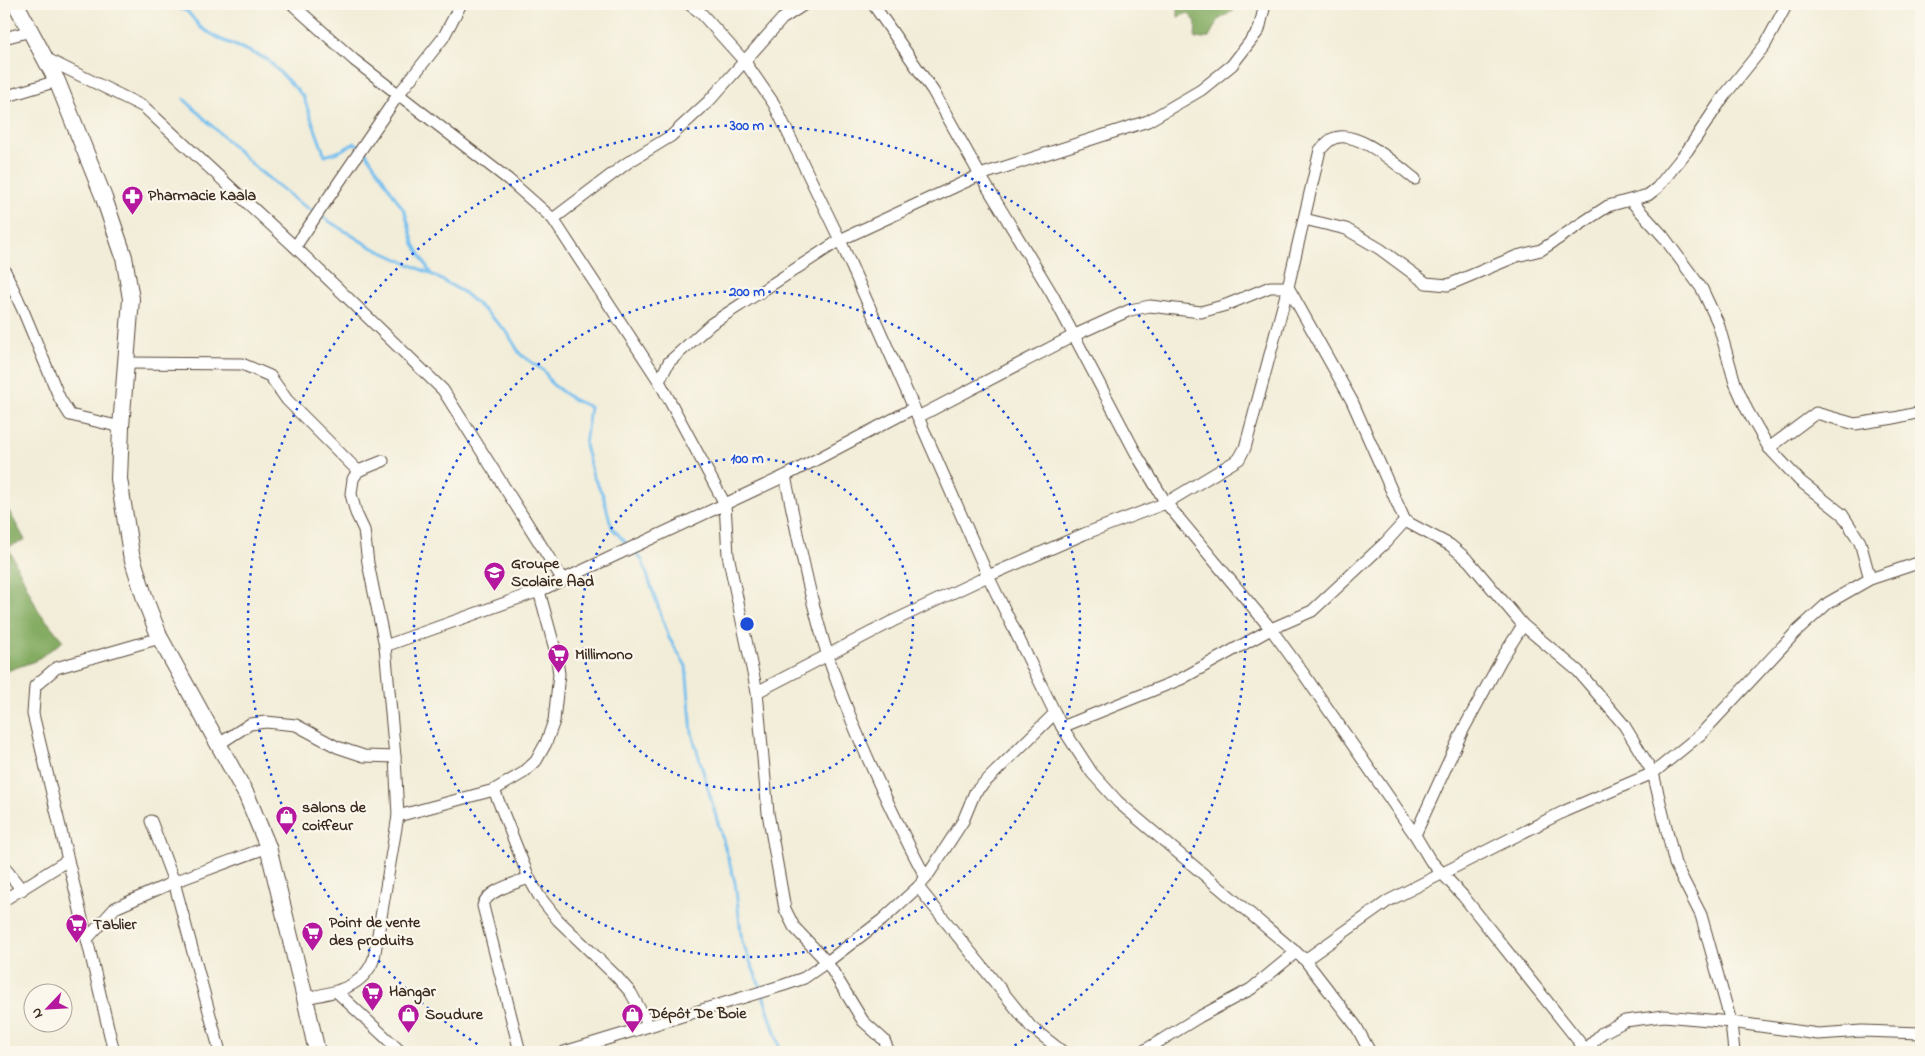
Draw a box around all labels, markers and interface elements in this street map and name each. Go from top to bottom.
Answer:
text: 300 m [729,115,765,137]
pharmacy icon: Pharmacie Kaala [120,184,144,215]
place label: Pharmacie Kaala [148,184,256,208]
text: 200 m [728,281,765,303]
text: 100 m [730,448,764,470]
place label: Groupe Scolaire Aad [511,552,594,594]
school or university icon: Groupe Scolaire Aad [483,561,507,592]
centre of rings [738,615,756,633]
supermarket icon: Millimono [547,643,571,674]
place label: Millimono [575,643,633,667]
place label: salons de coiffeur [302,796,367,838]
shop icon: salons de coiffeur [274,805,298,836]
place label: Point de vente des produits [329,911,421,953]
supermarket icon: Tablier [65,913,89,944]
place label: Tablier [93,913,138,937]
supermarket icon: Point de vente des produits [301,920,325,951]
supermarket icon: Hangar [361,980,385,1011]
place label: Hangar [389,980,437,1005]
north arrow [22,984,72,1034]
shop icon: Dépôt De Boie [621,1002,645,1033]
place label: Dépôt De Boie [648,1002,747,1026]
shop icon: Soudure [397,1003,421,1034]
place label: Soudure [425,1003,484,1027]
text: N [26,1004,49,1022]

